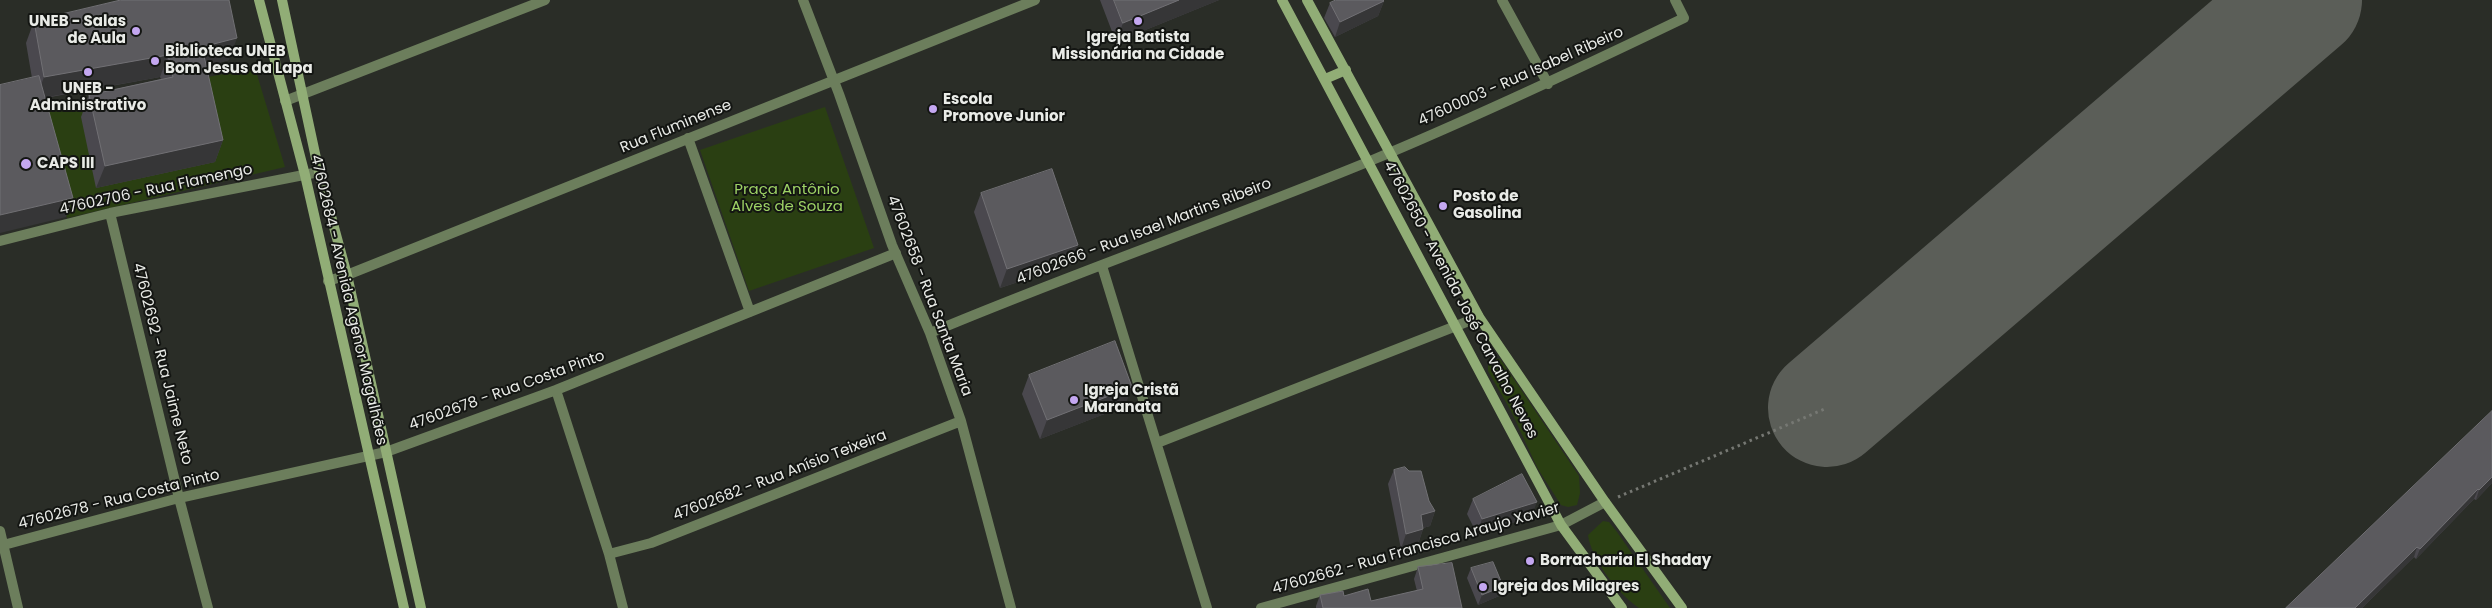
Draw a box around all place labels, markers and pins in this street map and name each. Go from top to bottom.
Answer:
place label: UNEB - Salas de Aula [29,13,126,48]
marker: Igreja Batista Missionária na Cidade [1132,15,1144,27]
marker: UNEB - Salas de Aula [130,25,142,37]
place label: Igreja Batista Missionária na Cidade [1052,29,1224,64]
place label: Biblioteca UNEB Bom Jesus da Lapa [165,43,313,78]
marker: Biblioteca UNEB Bom Jesus da Lapa [149,55,161,67]
marker: UNEB - Administrativo [82,66,94,78]
place label: UNEB - Administrativo [30,80,146,115]
place label: Escola Promove Junior [943,91,1065,126]
marker: Escola Promove Junior [927,103,939,115]
place label: CAPS III [37,155,95,173]
marker: CAPS III [19,157,33,171]
place label: Posto de Gasolina [1453,188,1522,223]
marker: Posto de Gasolina [1437,200,1449,212]
place label: Igreja Cristã Maranata [1084,382,1179,417]
marker: Igreja Cristã Maranata [1068,394,1080,406]
place label: Borracharia El Shaday [1540,552,1711,570]
marker: Borracharia El Shaday [1524,555,1536,567]
place label: Igreja dos Milagres [1493,578,1639,596]
marker: Igreja dos Milagres [1477,581,1489,593]

